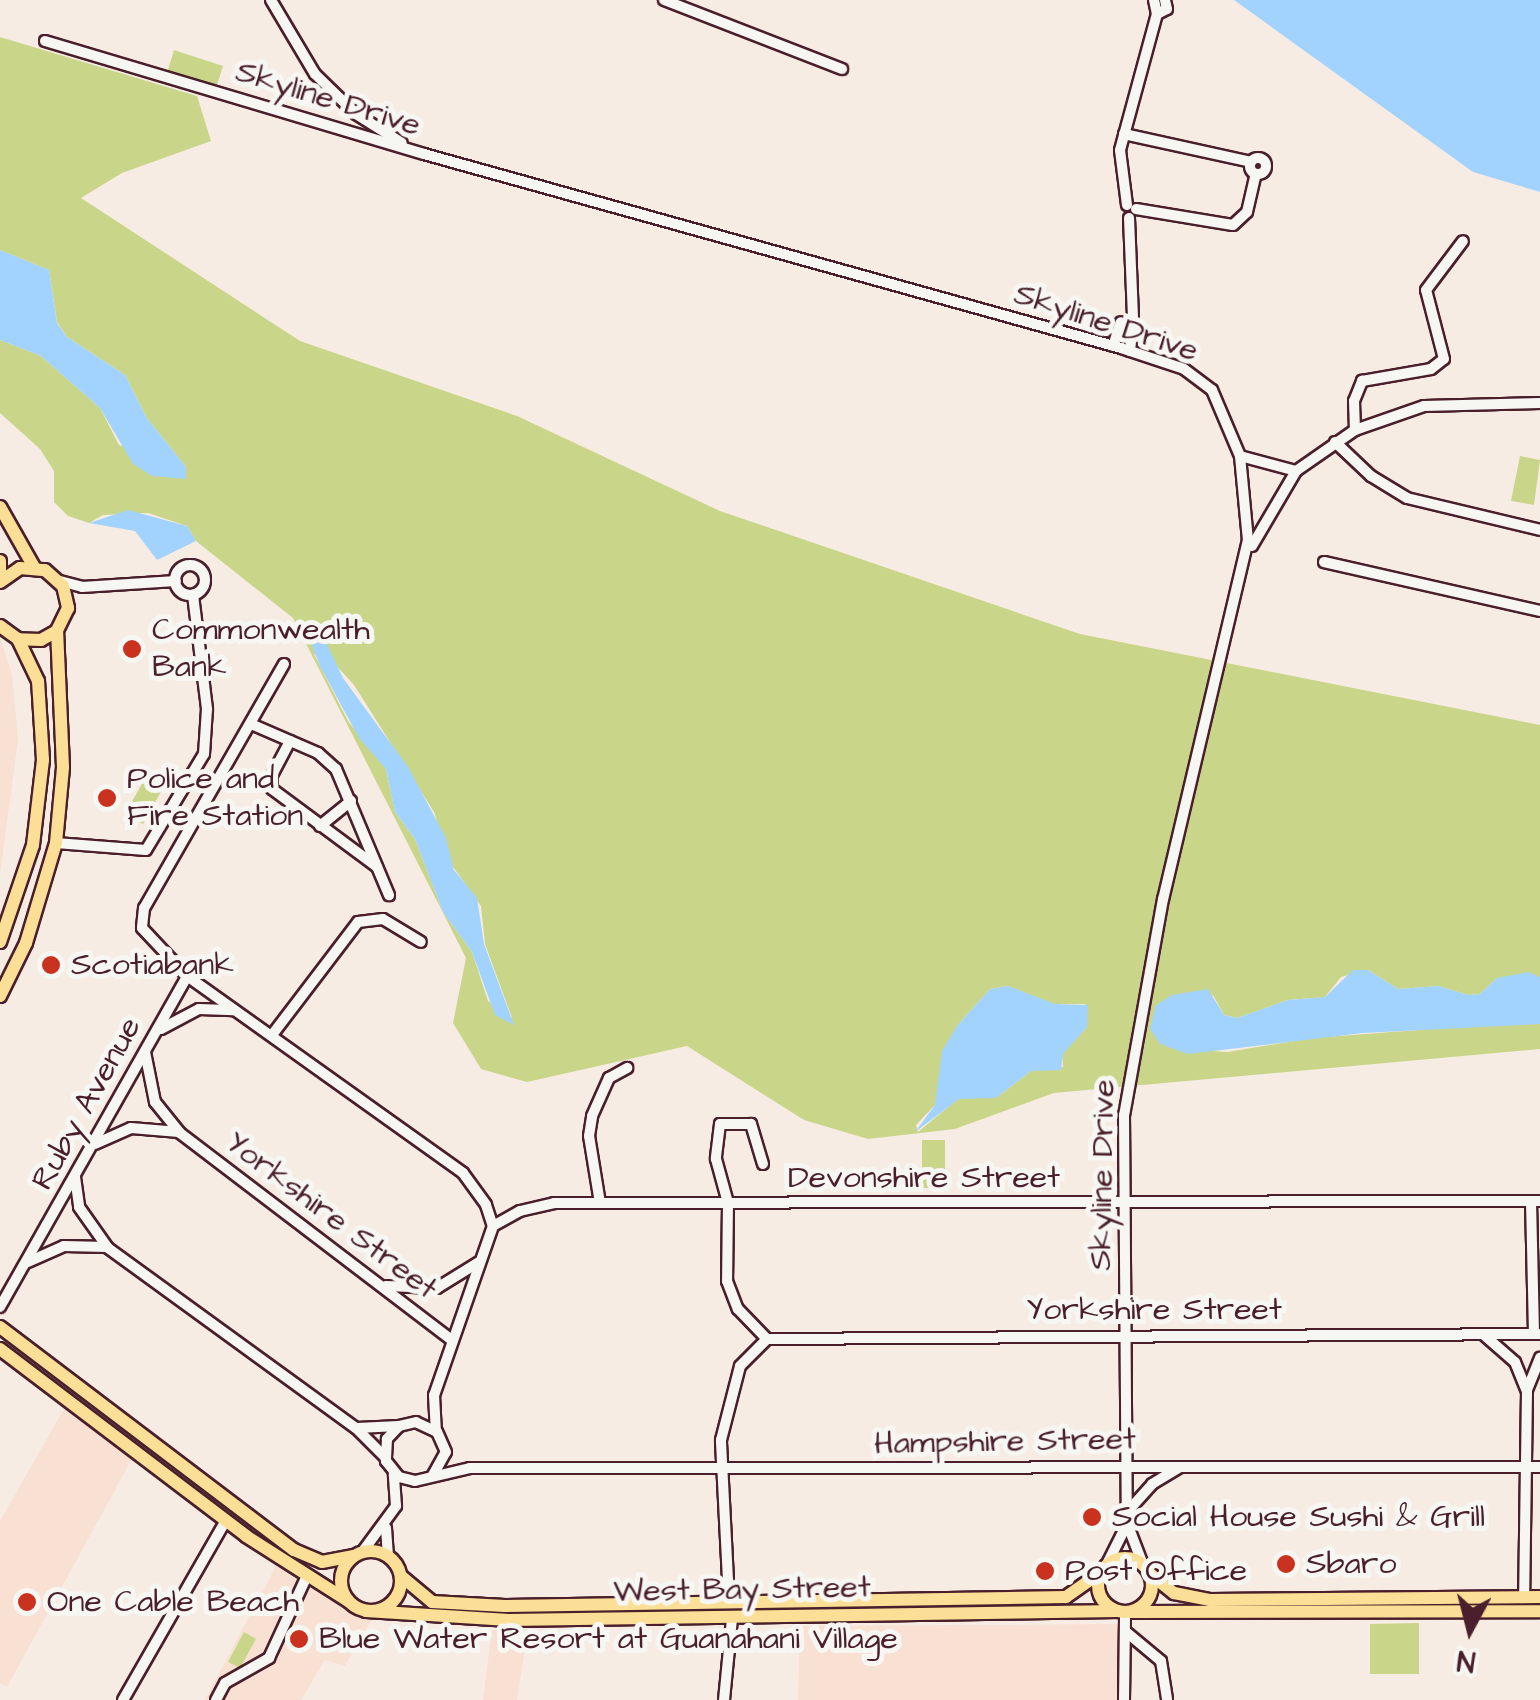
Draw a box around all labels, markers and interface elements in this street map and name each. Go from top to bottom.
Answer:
street label: Skyline Drive [231,53,425,145]
street label: Skyline Drive [1009,275,1203,371]
place label: Commonwealth Bank [152,612,370,687]
marker: Commonwealth Bank [121,638,143,660]
place label: Police and Fire Station [127,761,303,836]
marker: Police and Fire Station [96,787,118,809]
place label: Scotiabank [71,946,234,984]
marker: Scotiabank [40,954,62,976]
street label: Ruby Avenue [24,1011,150,1197]
street label: Skyline Drive [1082,1079,1124,1271]
street label: Yorkshire Street [217,1124,445,1308]
street label: Devonshire Street [788,1159,1060,1197]
street label: Yorkshire Street [1026,1291,1282,1329]
street label: Hampshire Street [874,1421,1136,1463]
place label: Social House Sushi & Grill [1112,1498,1485,1536]
marker: Social House Sushi & Grill [1081,1506,1103,1528]
place label: Sbaro [1306,1545,1396,1583]
place label: Post Office [1065,1552,1247,1590]
marker: Sbaro [1275,1553,1297,1575]
marker: Post Office [1034,1560,1056,1582]
street label: West Bay Street [613,1569,871,1611]
north arrow [1420,1580,1520,1680]
place label: One Cable Beach [47,1583,299,1621]
marker: One Cable Beach [16,1591,38,1613]
place label: Blue Water Resort at Guanahani Village [319,1620,898,1658]
marker: Blue Water Resort at Guanahani Village [288,1628,310,1650]
text: N [1455,1640,1477,1681]

